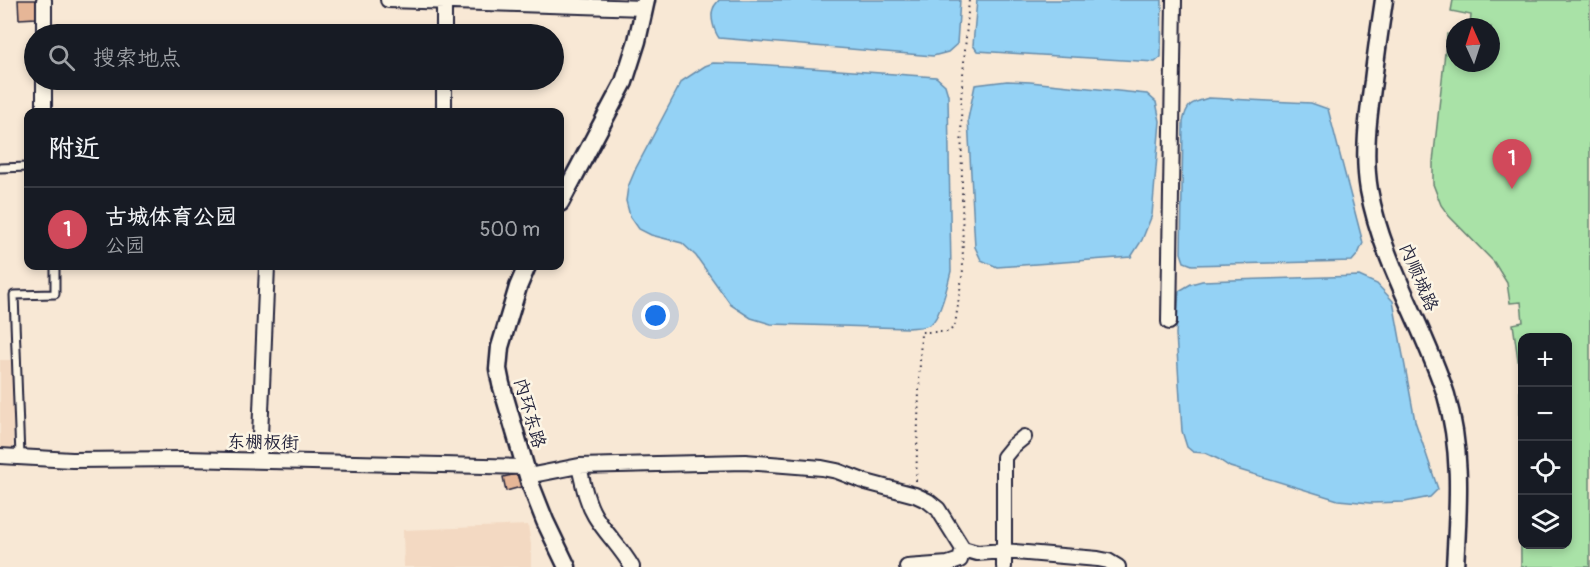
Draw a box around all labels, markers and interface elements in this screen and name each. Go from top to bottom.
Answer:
north arrow [1446,18,1500,72]
search box [24,24,564,90]
icon: search [45,41,78,74]
text: 搜索地点 [93,44,181,72]
text: 附近 [48,133,100,165]
pin: 1 [1492,140,1532,189]
text: 古城体育公园 [105,203,237,231]
text: 1 [64,217,71,242]
text: 500 m [480,217,540,242]
text: 公园 [105,233,145,258]
street label: 内顺城路 [1394,240,1443,315]
your location [641,301,670,330]
map controls [1518,333,1572,549]
button: + [1518,333,1572,387]
street label: 内环东路 [509,375,550,451]
button: − [1518,387,1572,441]
street label: 东棚板街 [227,430,299,455]
button: locate [1518,441,1572,495]
button: layers [1518,495,1572,549]

